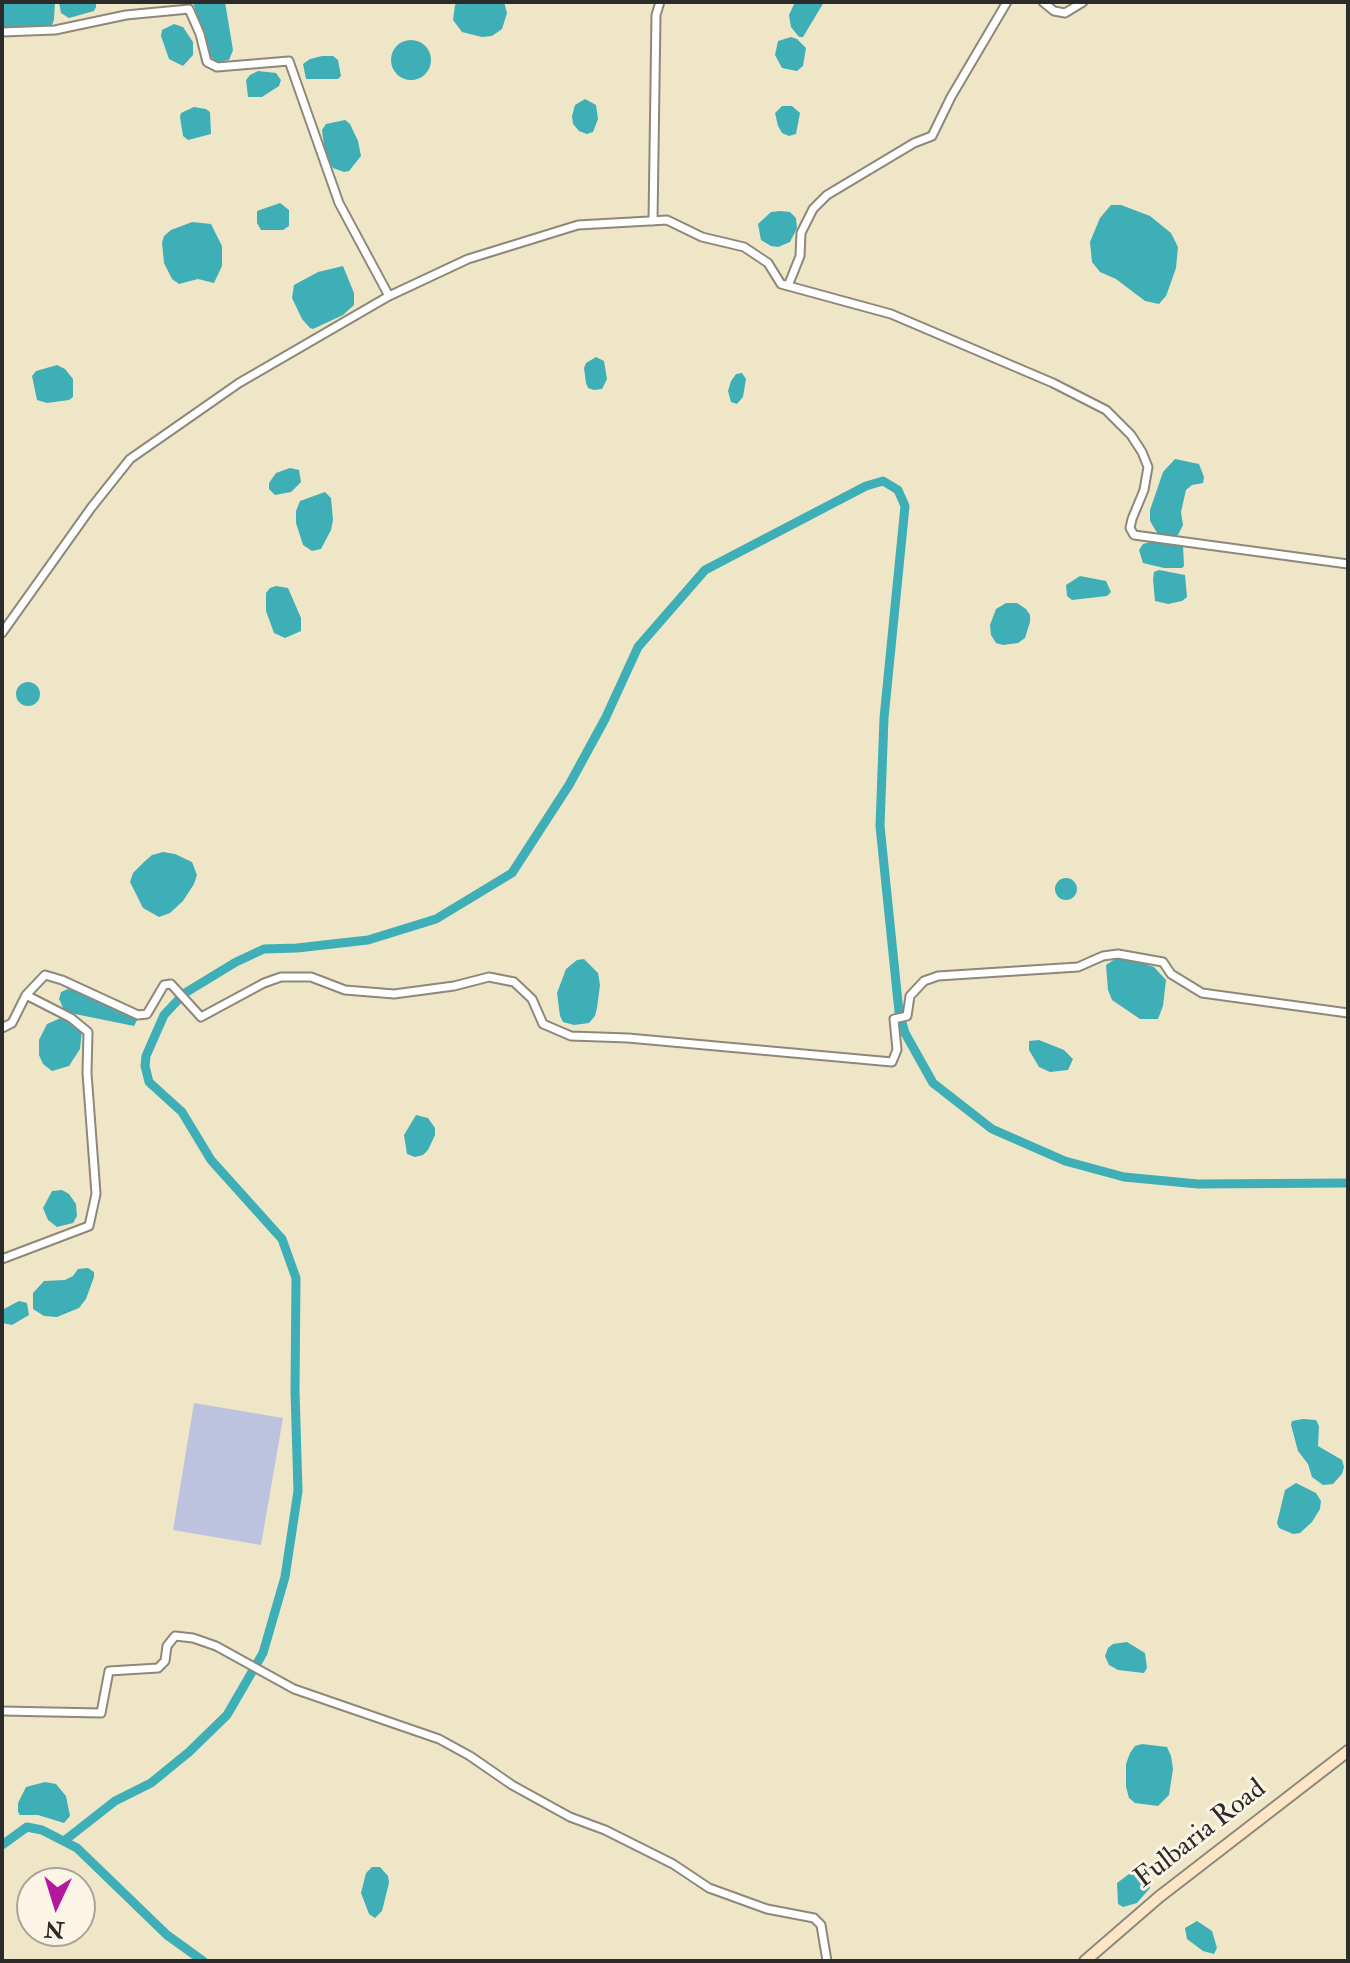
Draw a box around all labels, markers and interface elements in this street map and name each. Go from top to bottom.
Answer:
street label: Fulbaria Road [1129,1773,1273,1897]
north arrow [16,1867,96,1947]
text: N [44,1914,65,1944]

